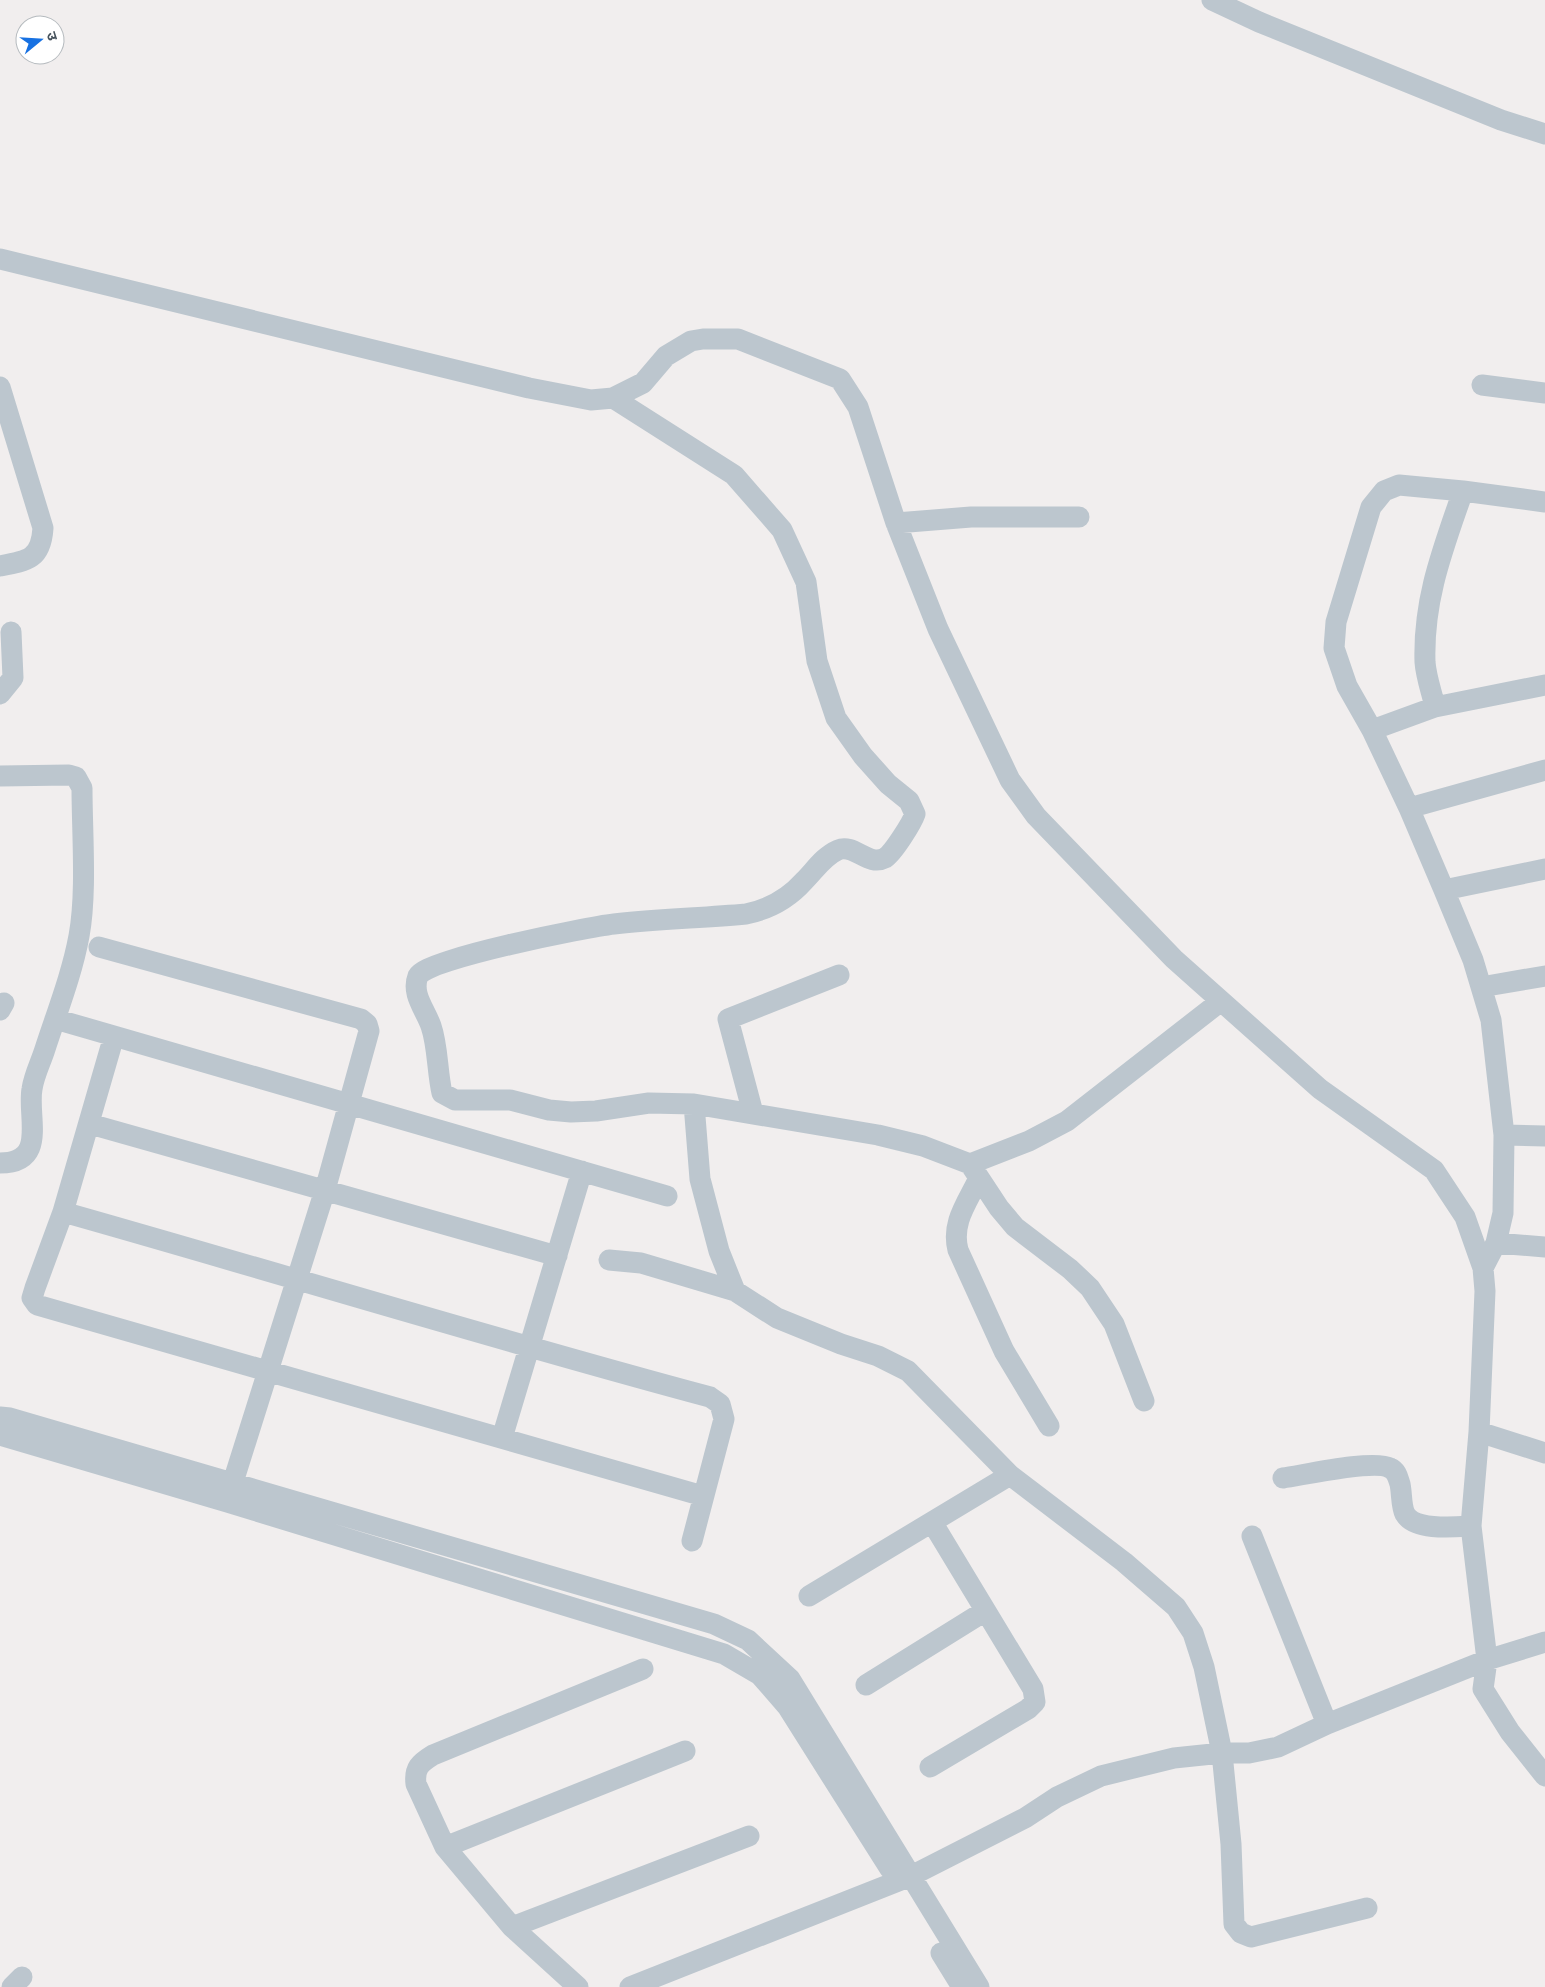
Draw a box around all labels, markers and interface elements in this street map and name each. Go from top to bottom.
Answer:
north arrow [15,15,65,65]
text: उ [43,30,61,43]

